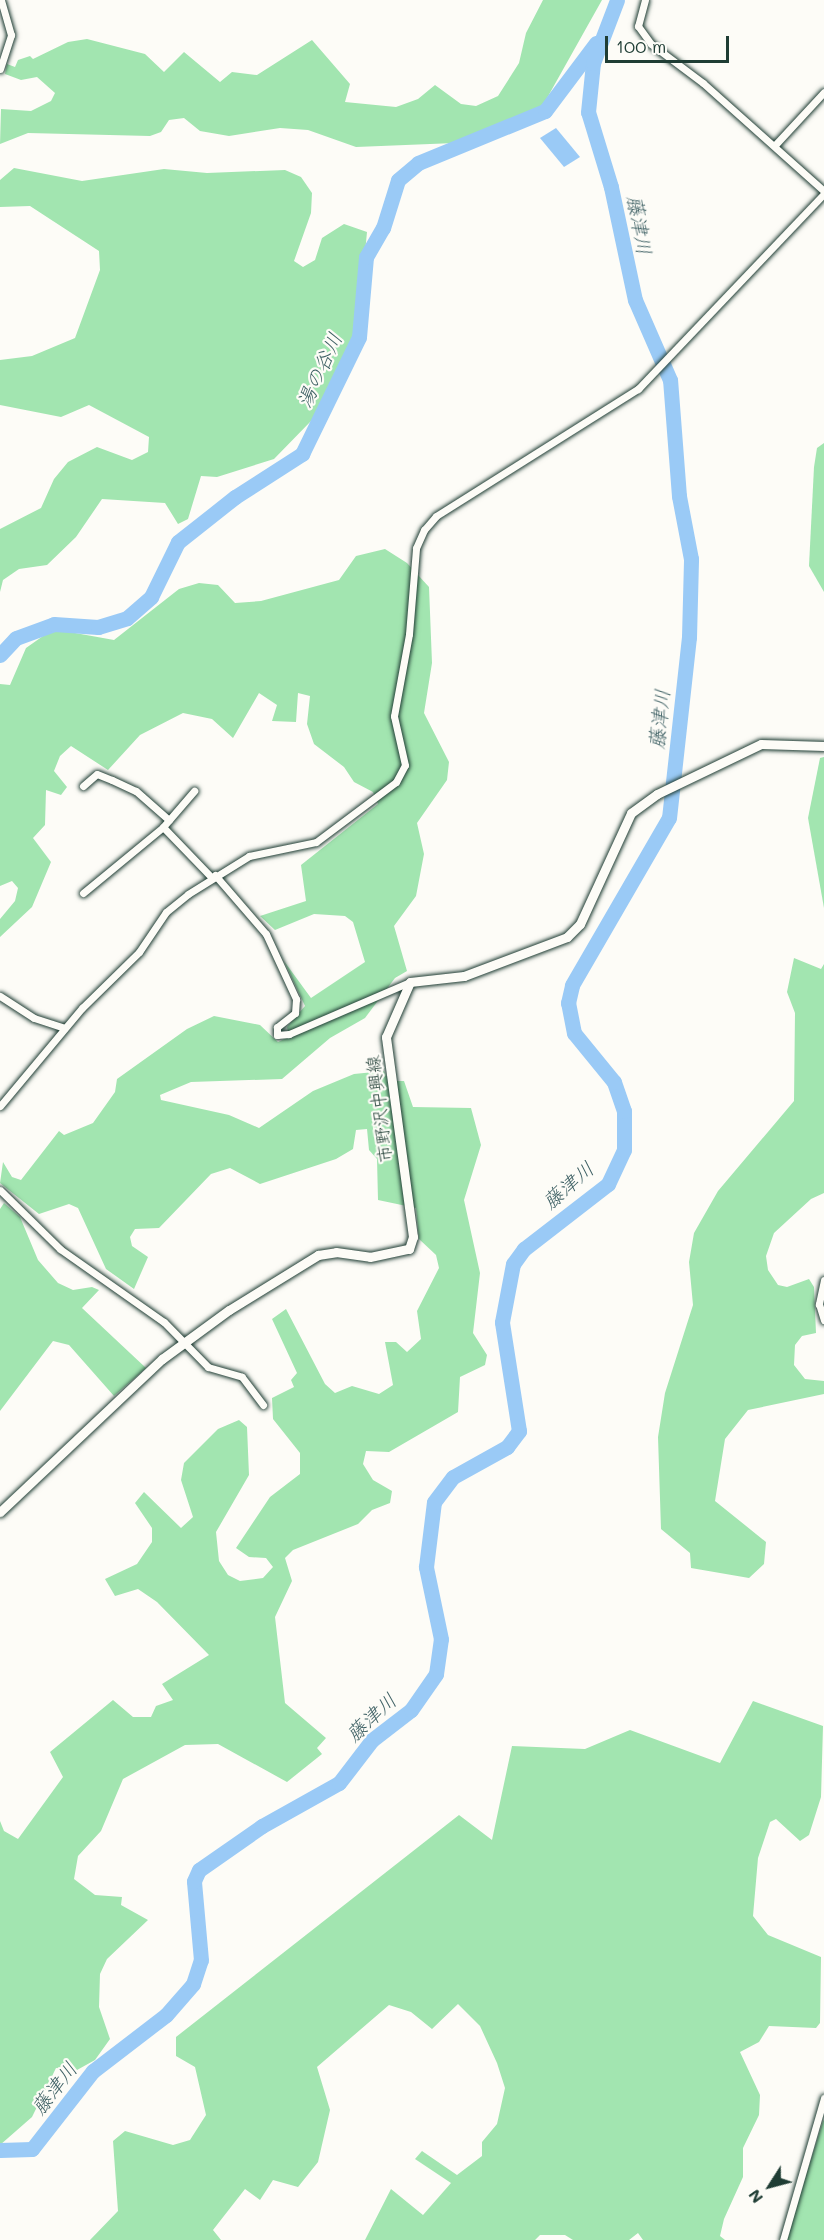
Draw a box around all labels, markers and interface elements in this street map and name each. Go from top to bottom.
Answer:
scale bar [608,24,732,62]
text: 100 m [616,34,666,58]
water label: 藤津川 [623,193,657,257]
water label: 湯の谷川 [291,329,347,411]
water label: 藤津川 [644,688,674,750]
street label: 市野沢中興線 [362,1054,396,1164]
water label: 藤津川 [537,1156,599,1214]
water label: 藤津川 [341,1688,401,1746]
water label: 藤津川 [26,2057,82,2119]
north arrow [740,2156,800,2216]
text: N [743,2186,767,2208]

